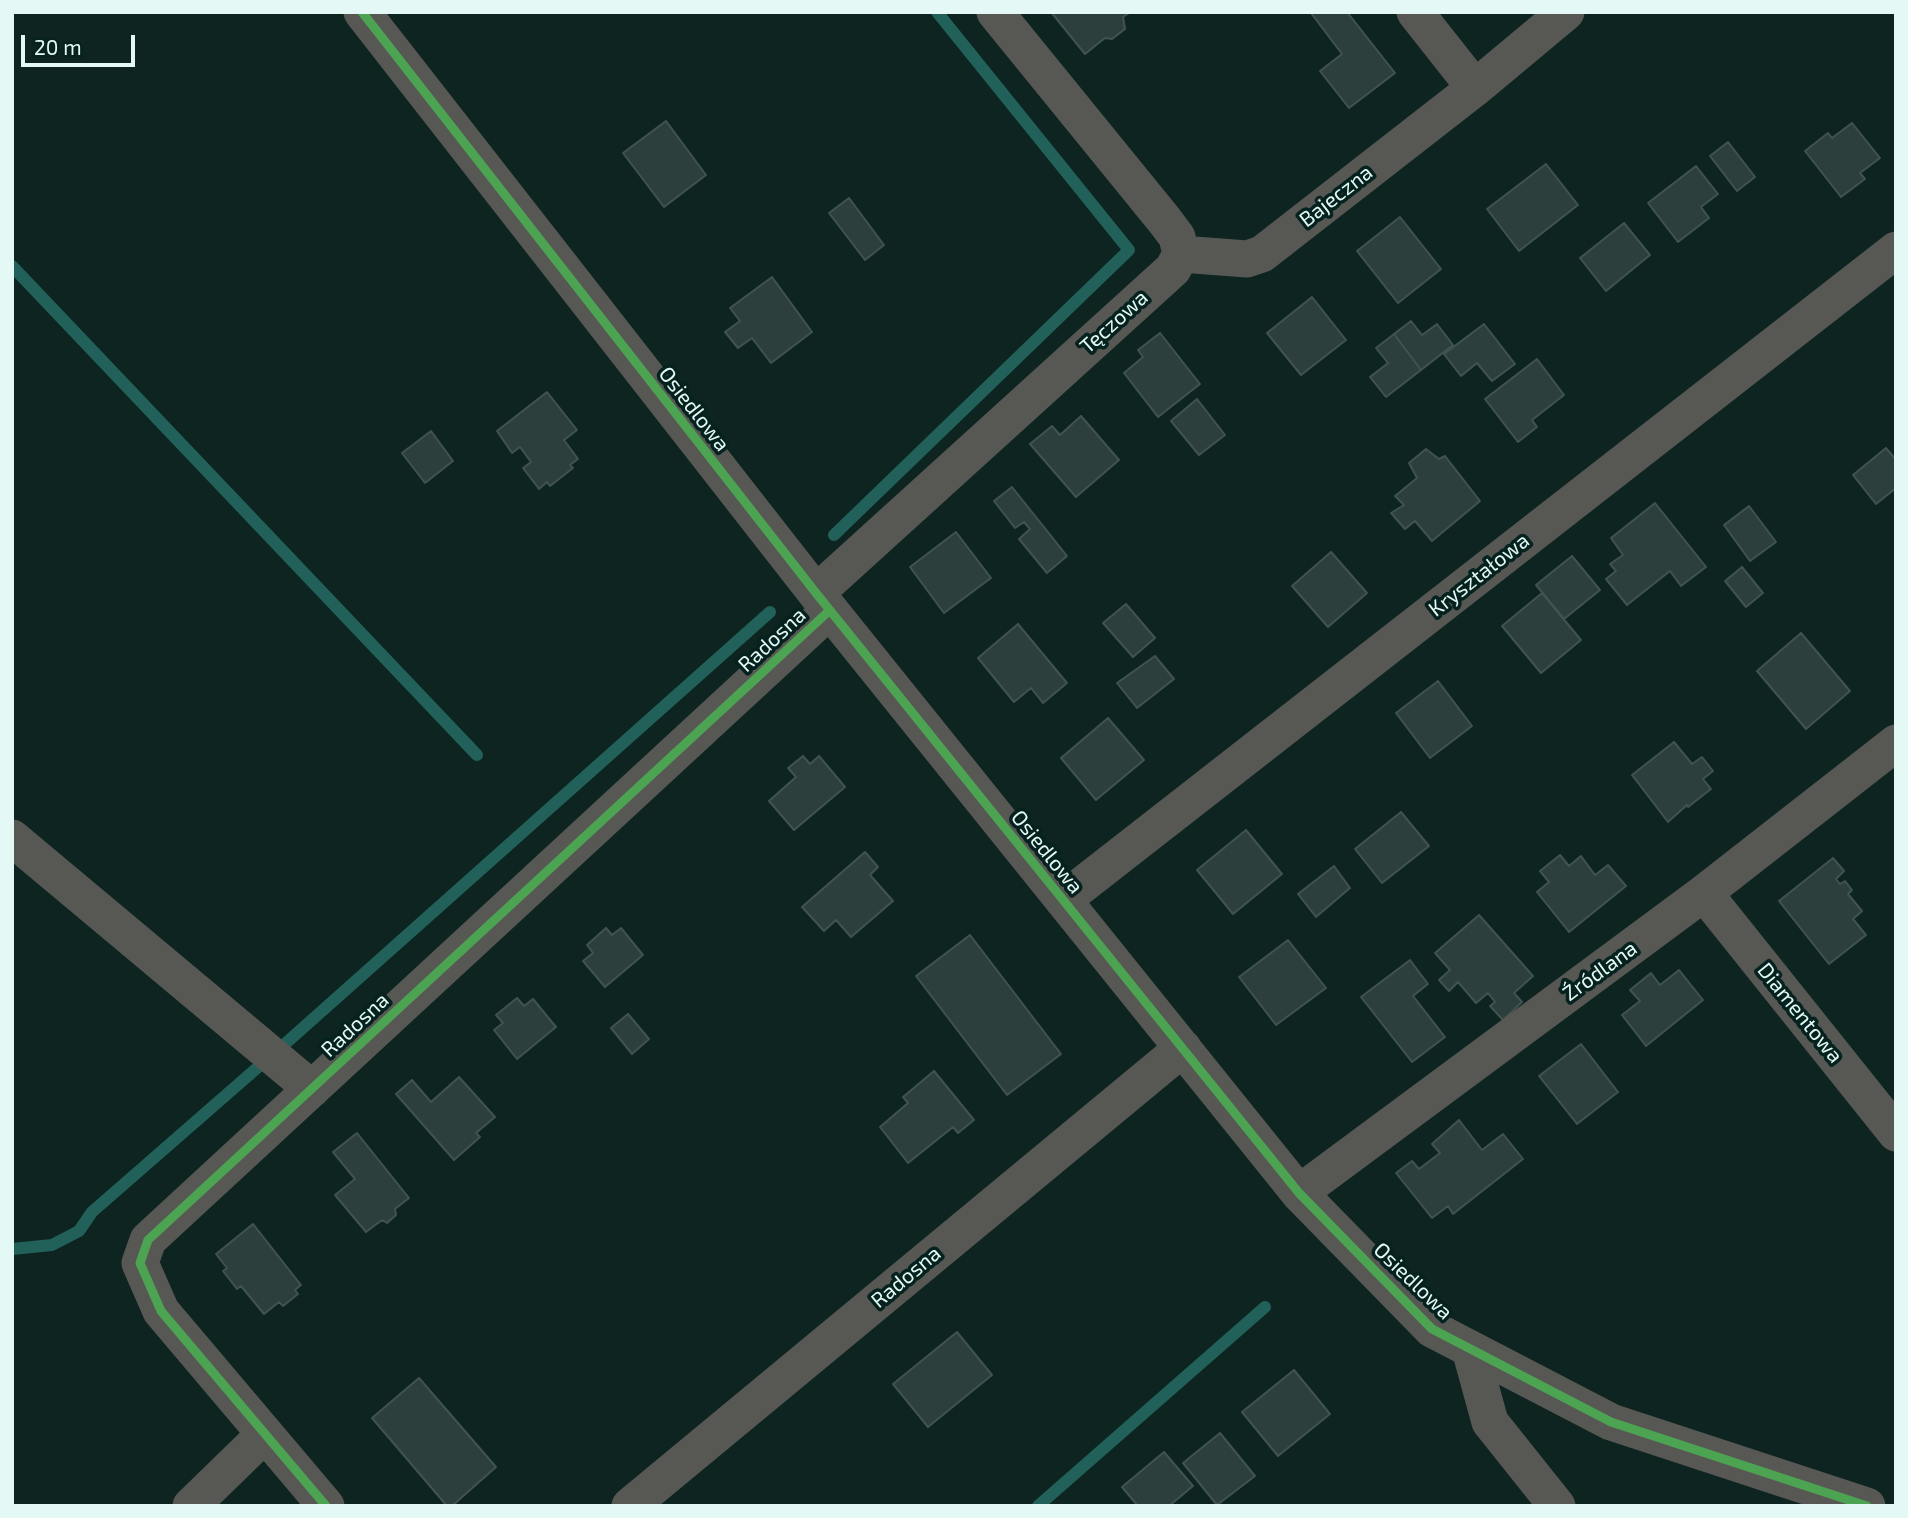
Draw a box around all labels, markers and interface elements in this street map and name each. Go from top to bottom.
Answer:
scale bar [24,21,138,65]
text: 20 m [34,34,82,59]
street label: Bajeczna [1294,160,1378,232]
street label: Tęczowa [1075,285,1153,359]
street label: Osiedlowa [653,362,735,456]
street label: Kryształowa [1424,528,1534,622]
street label: Radosna [733,603,811,677]
street label: Osiedlowa [1006,805,1088,899]
street label: Źródlana [1558,936,1642,1006]
street label: Diamentowa [1752,958,1848,1068]
street label: Radosna [316,988,394,1062]
street label: Osiedlowa [1368,1237,1458,1325]
street label: Radosna [866,1241,946,1313]

